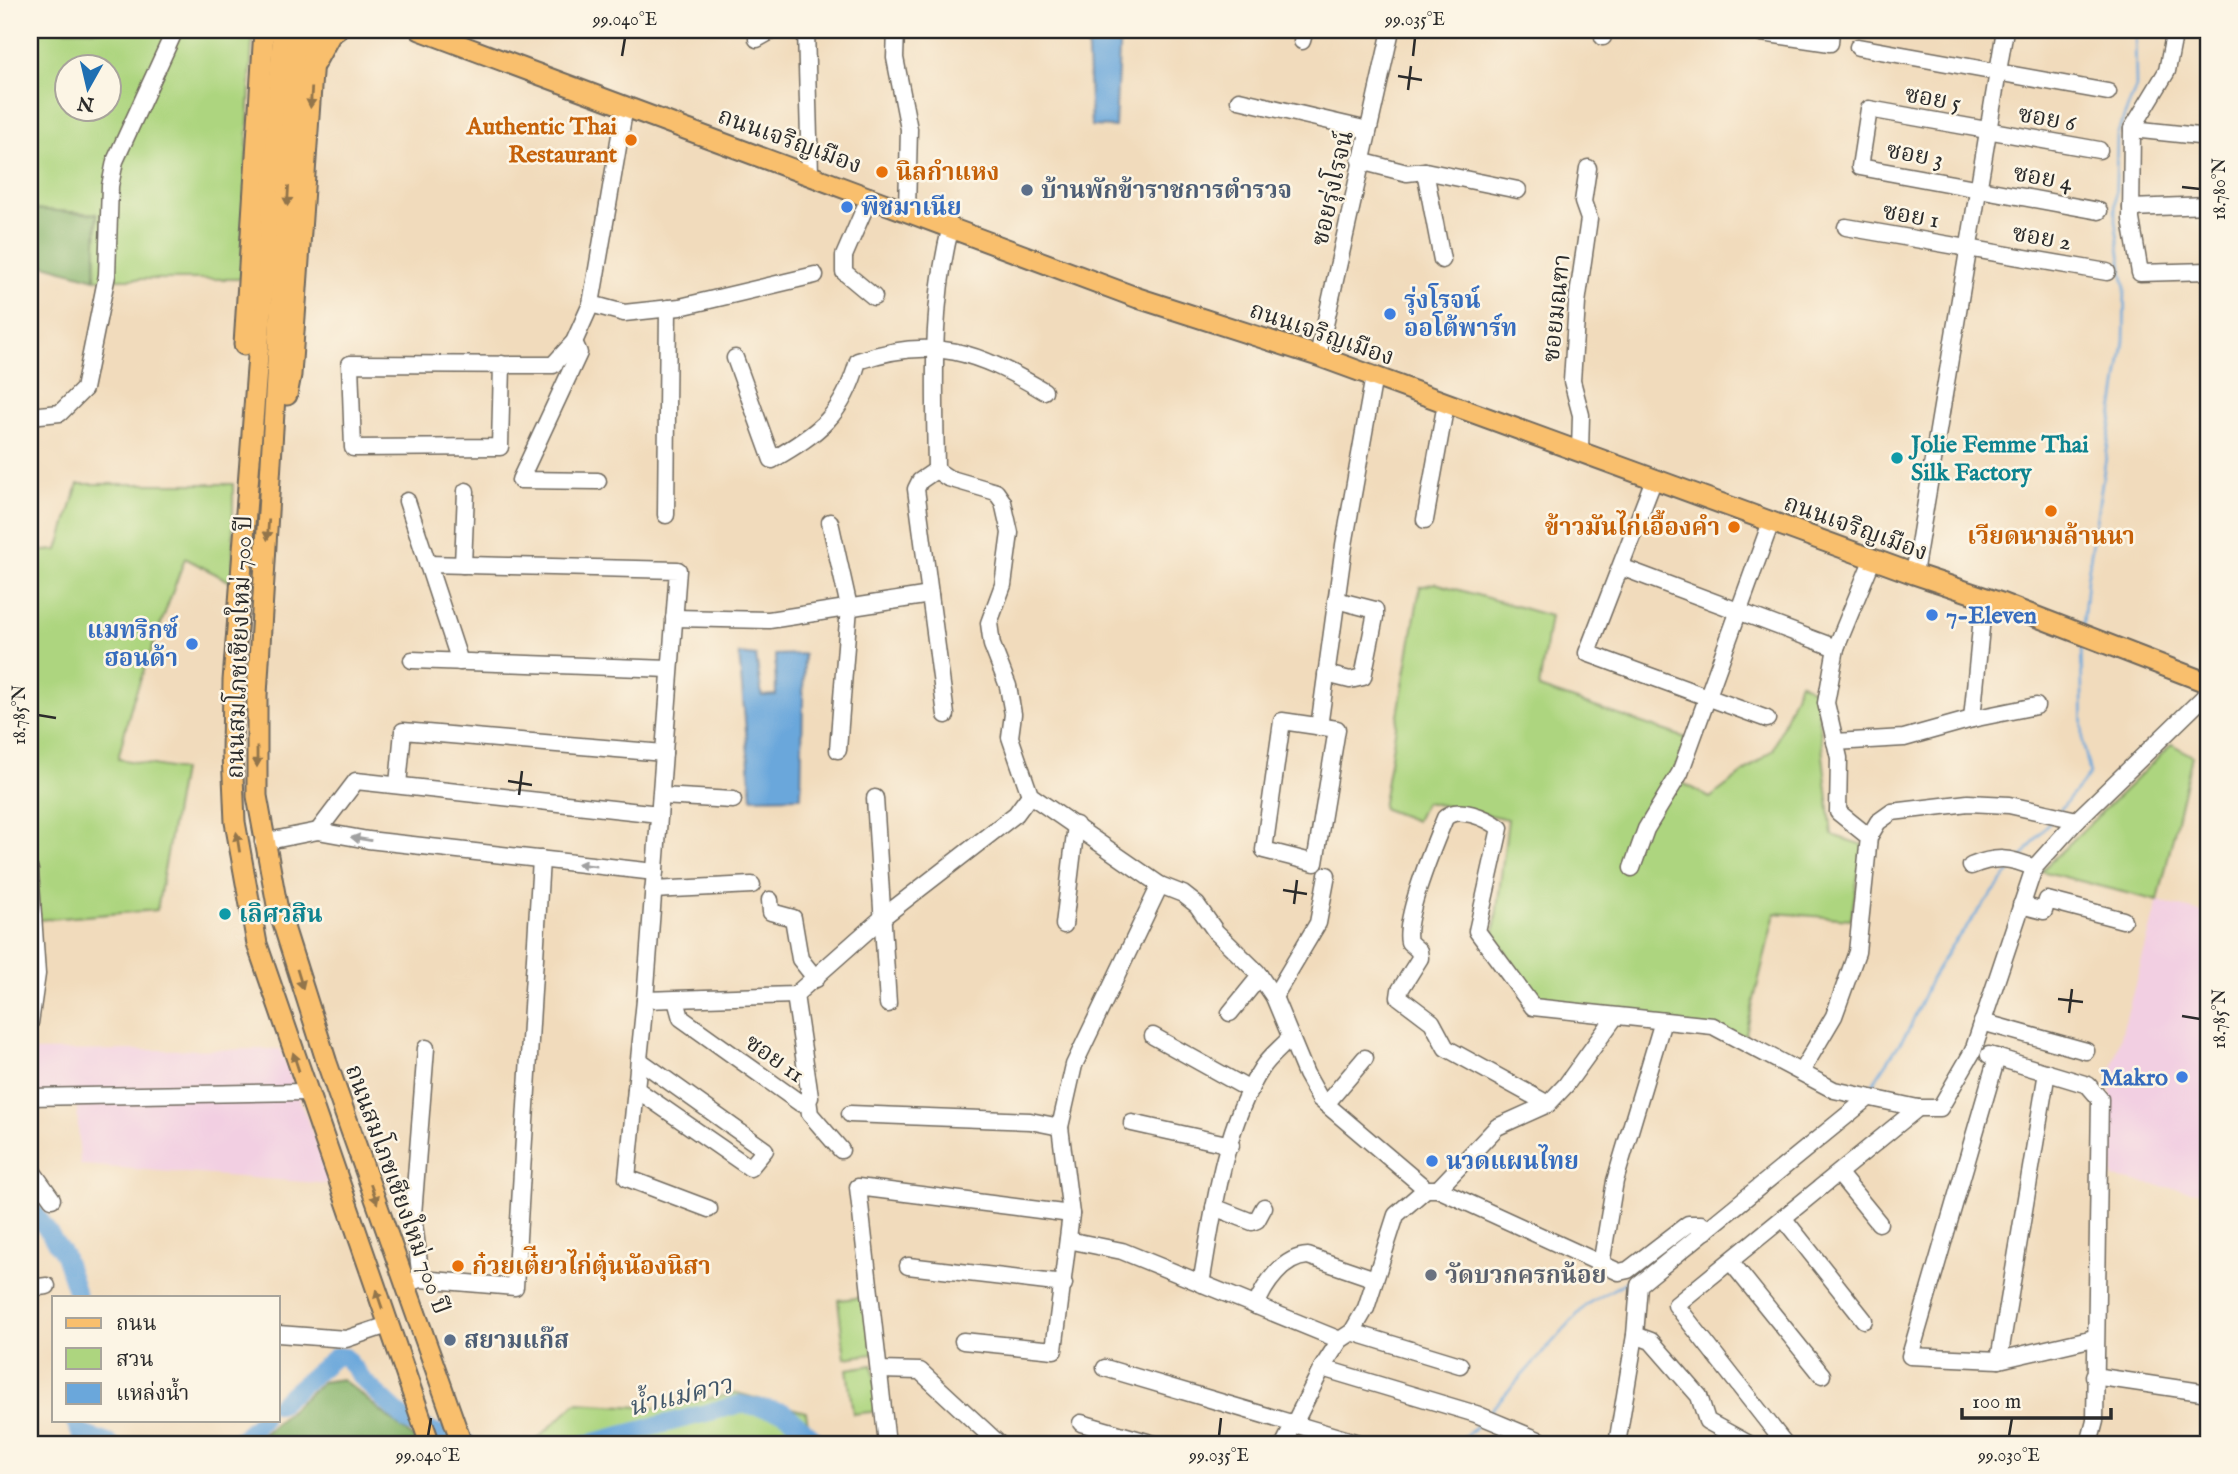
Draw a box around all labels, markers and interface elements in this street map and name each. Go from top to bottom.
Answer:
text: 99.040°E [592,9,657,32]
text: 99.035°E [1384,9,1445,32]
north arrow [52,52,122,122]
street label: ซอย 5 [1902,79,1964,120]
one-way arrow [305,87,316,109]
text: N [76,90,97,116]
street label: ซอย 6 [2015,99,2079,140]
street label: ถนนเจริญเมือง [713,101,866,182]
place label: Authentic Thai Restaurant [465,112,618,171]
street label: ซอยรุ่งโรจน์ [1301,127,1362,249]
marker: Authentic Thai Restaurant [623,132,639,148]
street label: ซอย 3 [1884,135,1946,176]
text: 18.780°N [2209,157,2232,220]
place label: นิลกําแหง [896,158,999,189]
street label: ซอย 4 [2011,158,2075,199]
marker: นิลกําแหง [874,164,890,180]
place label: บ้านพักข้าราชการตำรวจ [1041,176,1292,207]
marker: บ้านพักข้าราชการตำรวจ [1019,182,1035,198]
one-way arrow [282,185,293,207]
place label: พิชมาเนีย [861,193,962,224]
street label: ซอย 1 [1880,196,1942,237]
marker: พิชมาเนีย [839,199,855,215]
street label: ซอย 2 [2010,218,2074,259]
street label: ซอยมณฑา [1536,252,1579,364]
place label: รุ่งโรจน์ ออโต้พาร์ท [1404,283,1517,345]
street label: ถนนเจริญเมือง [1245,295,1398,374]
marker: รุ่งโรจน์ ออโต้พาร์ท [1382,306,1398,322]
place label: Jolie Femme Thai Silk Factory [1908,430,2089,489]
marker: Jolie Femme Thai Silk Factory [1889,450,1905,466]
street label: ถนนเจริญเมือง [1779,488,1932,569]
marker: เวียดนามล้านนา [2043,503,2059,519]
place label: ข้าวมันไก่เอื้องคํา [1545,509,1720,544]
street label: ถนนสมโภชเชียงใหม่ 700 ปี [216,515,261,779]
one-way arrow [262,519,273,541]
marker: ข้าวมันไก่เอื้องคํา [1726,519,1742,535]
place label: เวียดนามล้านนา [1967,522,2135,553]
place label: 7-Eleven [1946,601,2037,632]
marker: 7-Eleven [1924,607,1940,623]
place label: แมทริกซ์ ฮอนด้า [87,615,179,675]
marker: แมทริกซ์ ฮอนด้า [184,636,200,652]
text: 18.785°N [9,685,32,745]
one-way arrow [251,746,263,768]
one-way arrow [232,831,243,853]
one-way arrow [350,833,372,844]
one-way arrow [576,859,598,870]
place label: เลิศวสิน [239,900,323,931]
marker: เลิศวสิน [217,906,233,922]
one-way arrow [295,969,306,990]
text: 18.785°N [2209,989,2232,1049]
street label: ซอย 11 [738,1028,810,1091]
one-way arrow [290,1051,301,1072]
street label: ถนนสมโภชเชียงใหม่ 700 ปี [337,1059,460,1319]
place label: Makro [2100,1063,2168,1094]
marker: Makro [2174,1069,2190,1085]
place label: นวดแผนไทย [1446,1144,1579,1178]
marker: นวดแผนไทย [1424,1153,1440,1169]
one-way arrow [369,1184,380,1205]
place label: ก๋วยเต๋ียวไก่ตุ๋นนัองนิสา [472,1245,711,1283]
marker: ก๋วยเต๋ียวไก่ตุ๋นนัองนิสา [450,1258,466,1274]
place label: วัดบวกครกน้อย [1445,1261,1606,1292]
marker: วัดบวกครกน้อย [1423,1267,1439,1283]
one-way arrow [373,1289,384,1310]
legend [52,1296,280,1422]
text: ถนน [116,1311,157,1338]
place label: สยามแก๊ส [464,1325,569,1357]
marker: สยามแก๊ส [442,1332,458,1348]
text: สวน [116,1347,154,1374]
water label: น้ำแม่คาว [624,1364,737,1424]
scale bar [1962,1376,2110,1420]
text: แหล่งน้ำ [116,1377,189,1408]
text: 100 m [1972,1389,2021,1416]
text: 99.040°E [395,1445,460,1468]
text: 99.035°E [1188,1445,1249,1468]
text: 99.030°E [1977,1445,2040,1468]

